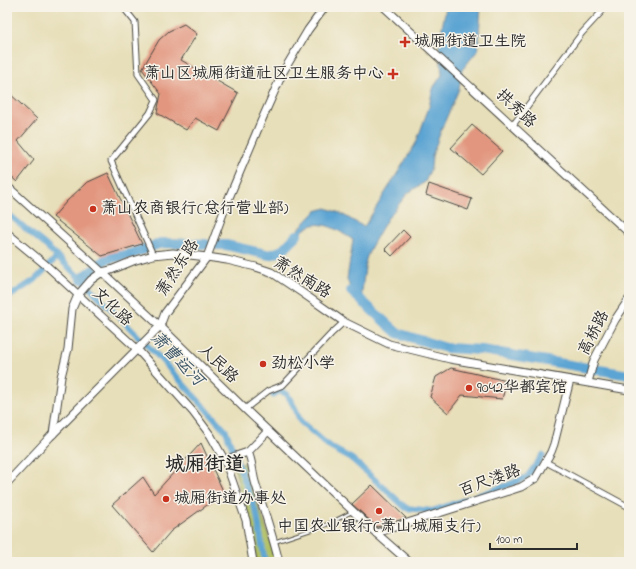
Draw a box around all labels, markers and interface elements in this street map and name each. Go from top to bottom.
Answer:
place label: 城厢街道卫生院 [414,30,526,54]
marker: 城厢街道卫生院 [399,36,411,48]
place label: 萧山区城厢街道社区卫生服务中心 [144,62,384,86]
marker: 萧山区城厢街道社区卫生服务中心 [387,68,399,80]
street label: 拱秀路 [490,84,542,134]
place label: 萧山农商银行(总行营业部) [101,197,289,221]
marker: 萧山农商银行(总行营业部) [88,204,98,214]
street label: 萧然东路 [151,235,205,301]
street label: 萧然南路 [268,251,336,305]
street label: 文化路 [86,282,138,332]
street label: 高桥路 [572,306,616,360]
water label: 萧曹运河 [144,326,212,394]
street label: 人民路 [192,339,244,389]
place label: 劲松小学 [271,352,335,376]
marker: 劲松小学 [258,359,268,369]
place label: 9042华都宾馆 [477,376,567,400]
marker: 9042华都宾馆 [464,383,474,393]
district label: 城厢街道 [165,451,245,480]
street label: 百尺溇路 [456,459,524,503]
place label: 城厢街道办事处 [174,487,287,511]
marker: 城厢街道办事处 [161,494,171,504]
marker: 中国农业银行(萧山城厢支行) [374,506,384,516]
place label: 中国农业银行(萧山城厢支行) [277,515,481,539]
scale bar [490,525,577,551]
text: 100 m [496,531,523,549]

